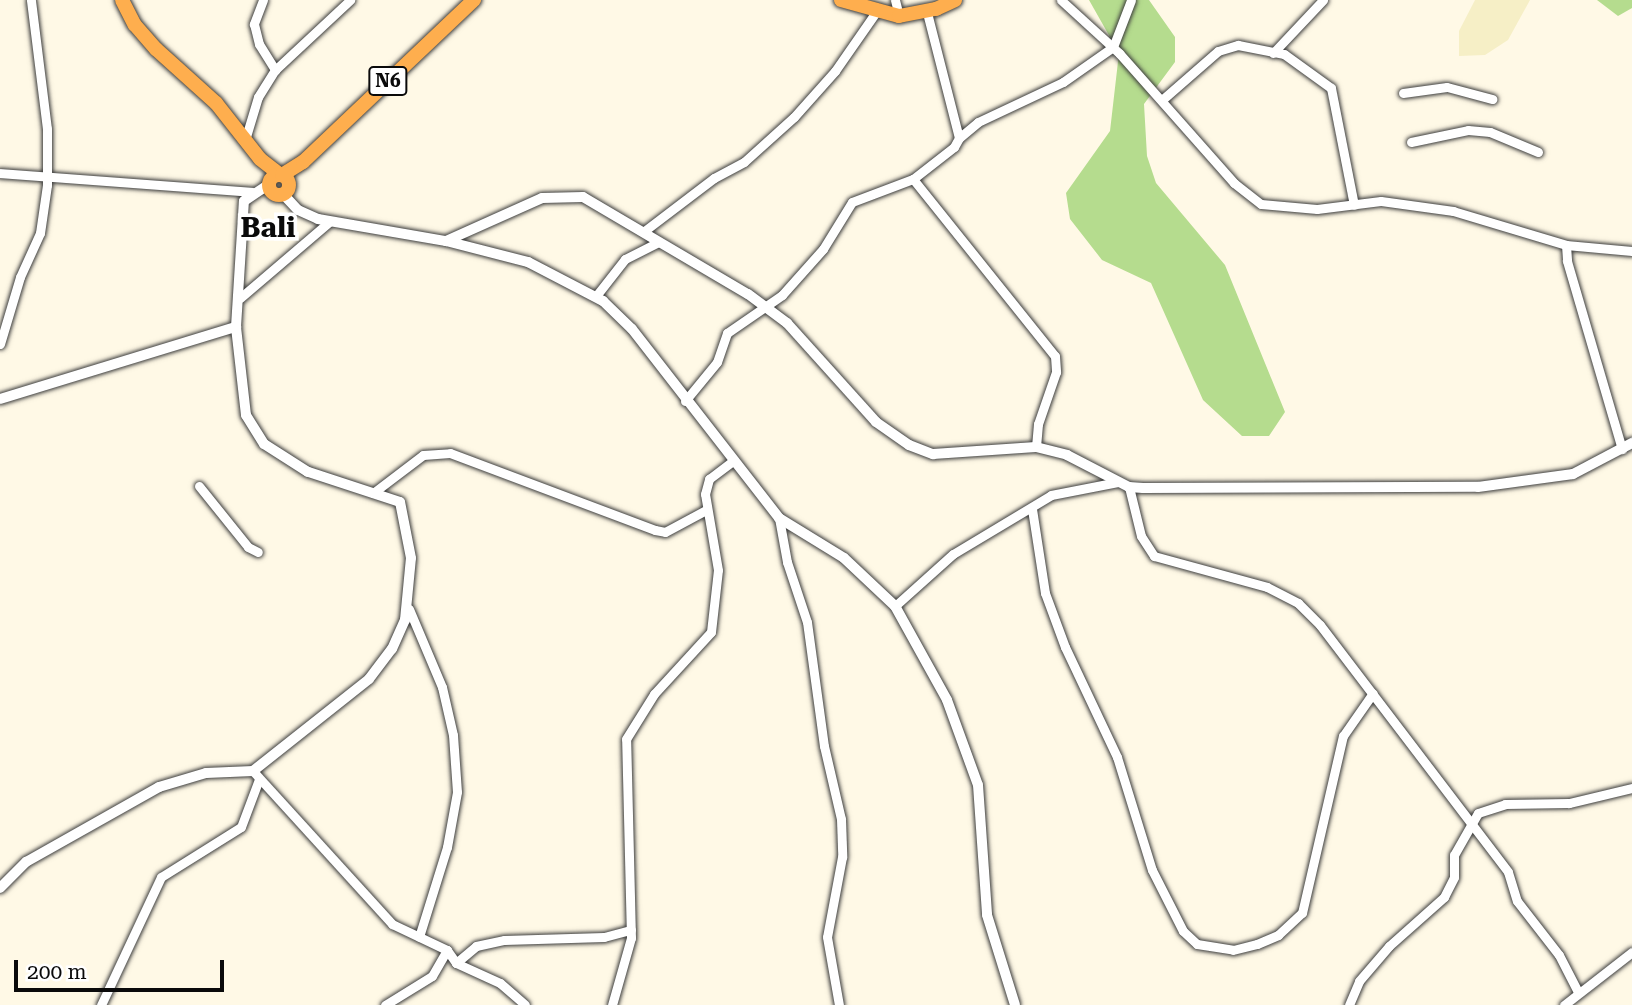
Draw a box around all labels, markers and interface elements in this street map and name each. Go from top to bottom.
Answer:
road number: N6 [367,66,409,96]
district label: Bali [241,211,295,245]
scale bar [18,946,228,990]
text: 200 m [27,960,87,984]

